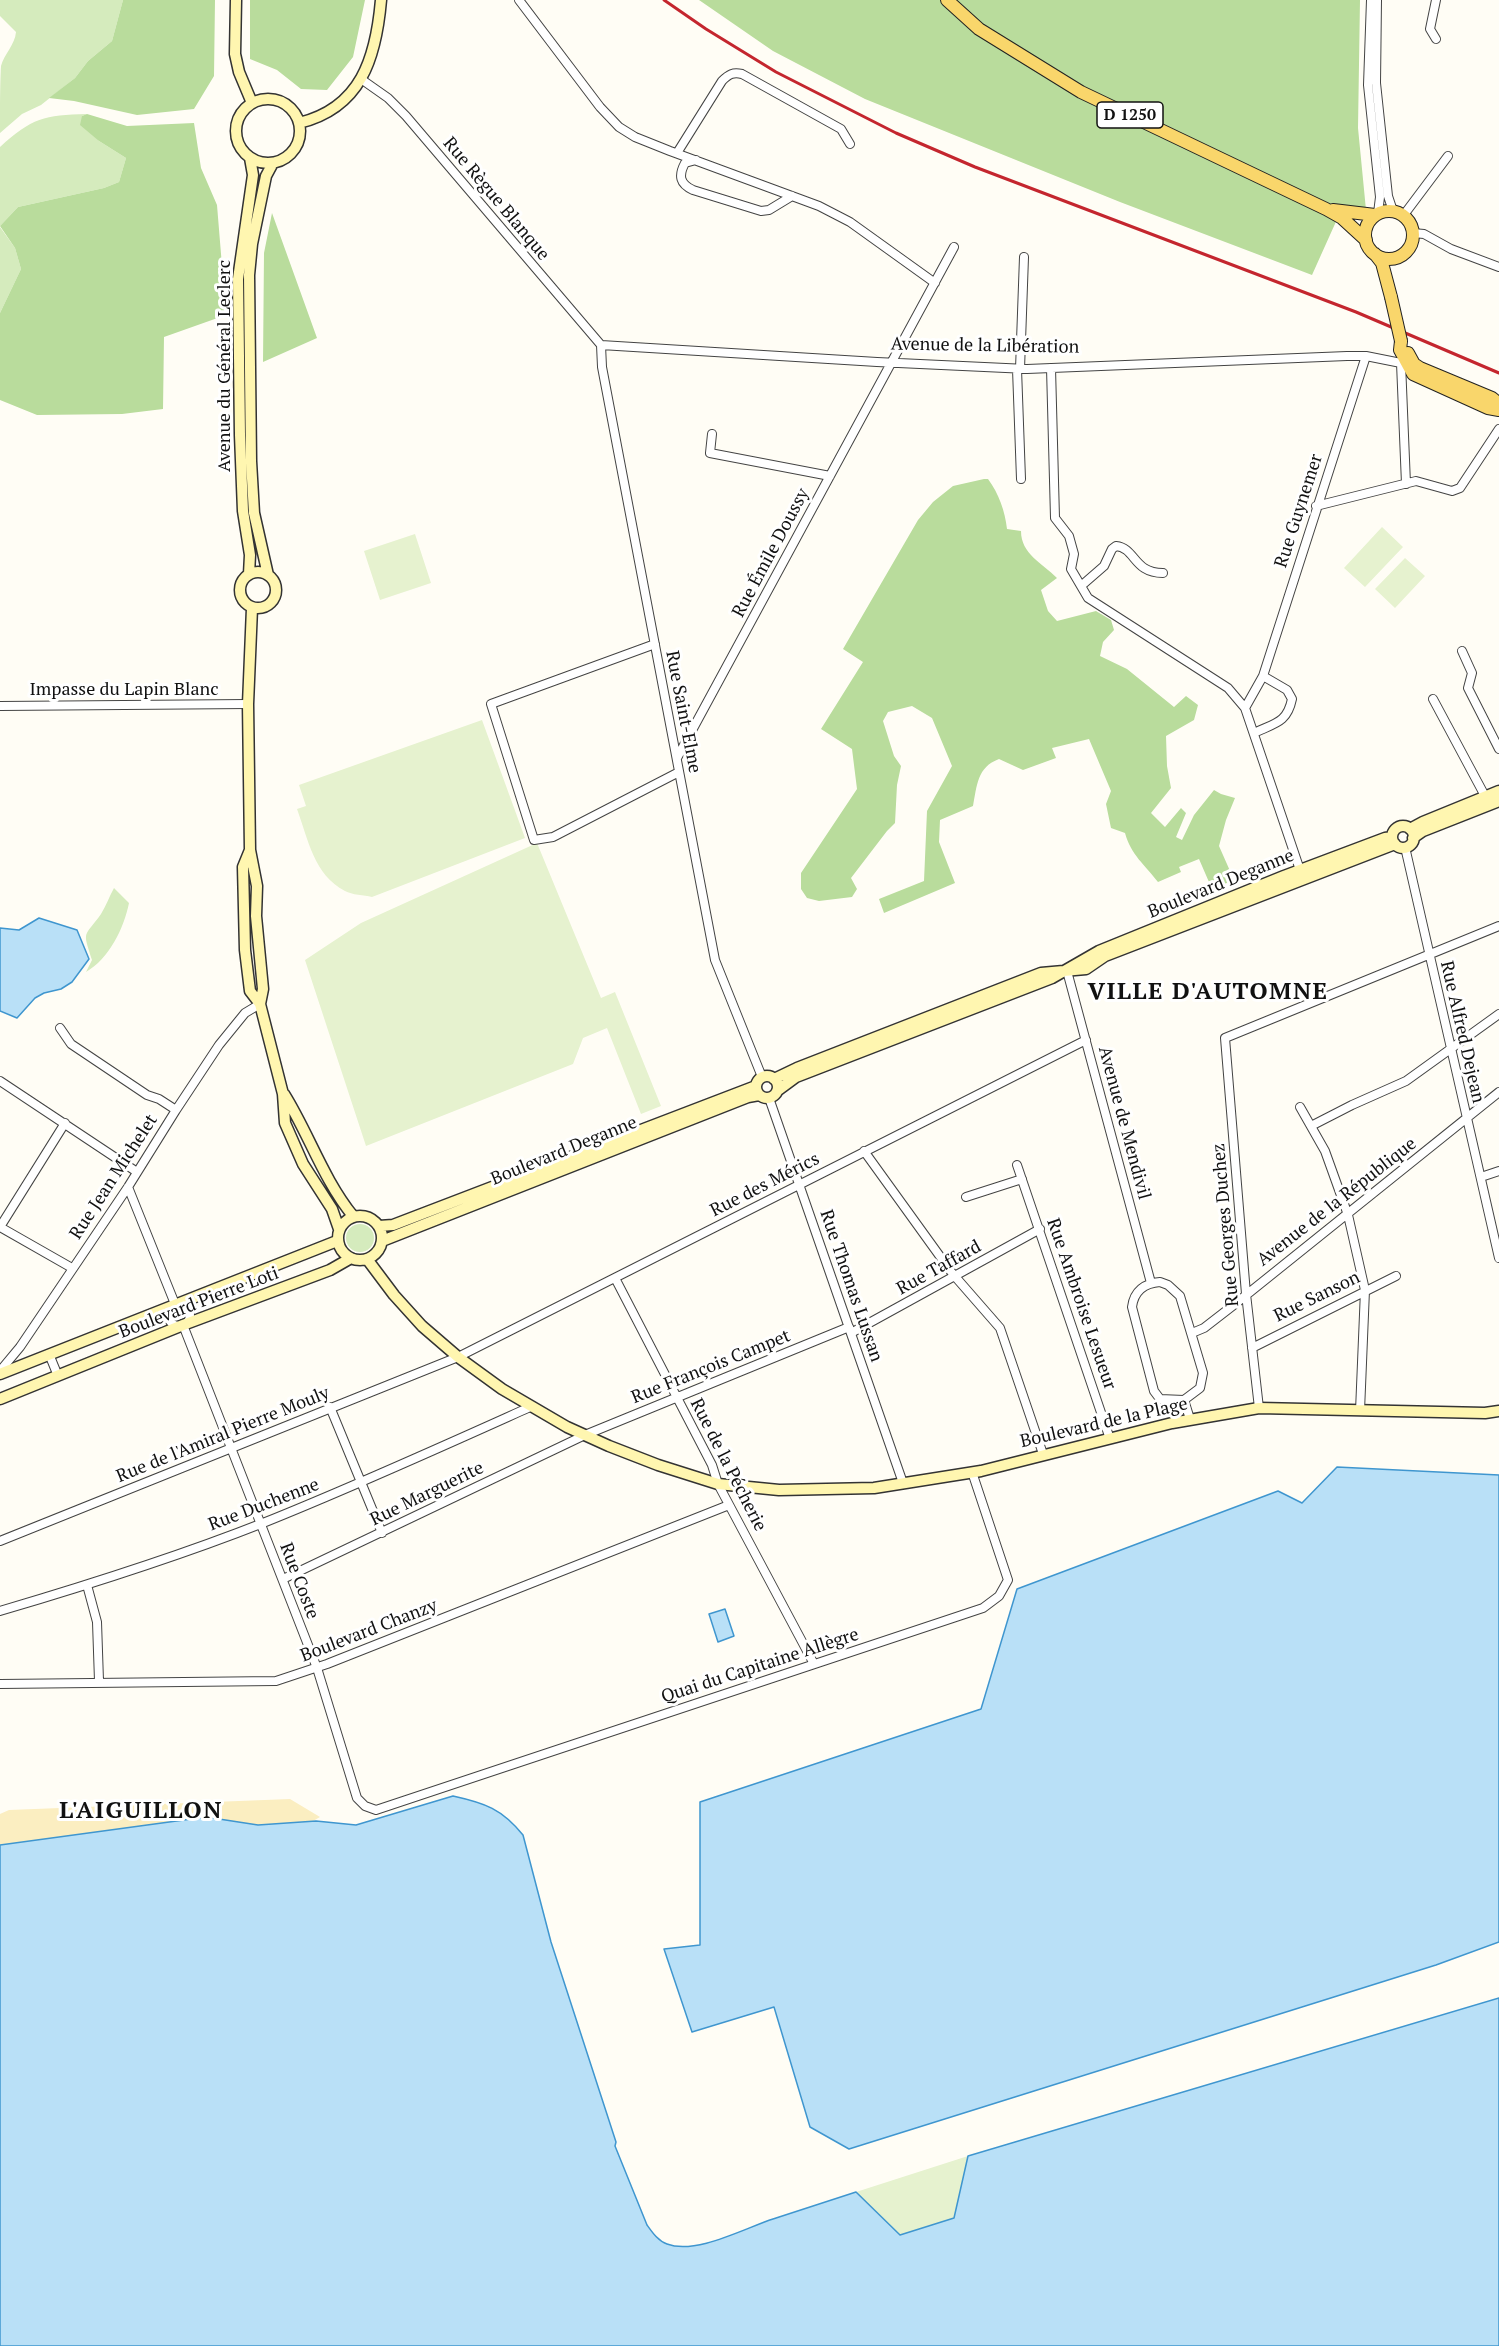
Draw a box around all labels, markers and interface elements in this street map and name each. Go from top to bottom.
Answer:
road number: D 1250 [1097,102,1163,128]
street label: Rue Règue Blanque [438,133,554,265]
street label: Avenue du Général Leclerc [214,260,236,472]
street label: Avenue de la Libération [891,334,1079,358]
street label: Rue Guynemer [1270,451,1328,571]
street label: Rue Émile Doussy [728,485,814,621]
street label: Rue Saint-Elme [661,649,705,775]
street label: Impasse du Lapin Blanc [29,679,219,701]
street label: Boulevard Deganne [1145,845,1297,923]
street label: Rue Alfred Dejean [1435,959,1489,1105]
district label: VILLE D'AUTOMNE [1087,978,1329,1006]
street label: Avenue de Mendivil [1093,1044,1155,1202]
street label: Rue Jean Michelet [66,1110,162,1244]
street label: Boulevard Deganne [488,1112,640,1190]
street label: Avenue de la République [1253,1133,1421,1271]
street label: Rue Georges Duchez [1208,1142,1244,1308]
street label: Rue des Mérics [707,1148,823,1222]
street label: Rue Thomas Lussan [815,1207,887,1365]
street label: Rue Ambroise Lesueur [1042,1216,1120,1392]
street label: Rue Taffard [893,1236,985,1300]
street label: Boulevard Pierre Loti [116,1263,282,1343]
street label: Rue Sanson [1270,1267,1364,1327]
street label: Rue François Campet [628,1325,794,1409]
street label: Rue de l'Amiral Pierre Mouly [113,1382,333,1488]
street label: Boulevard de la Plage [1018,1393,1190,1453]
street label: Rue de la Pécherie [685,1395,771,1535]
street label: Rue Marguerite [367,1457,487,1531]
street label: Rue Duchenne [206,1474,322,1536]
street label: Rue Coste [275,1540,323,1622]
street label: Boulevard Chanzy [298,1595,440,1667]
street label: Quai du Capitaine Allègre [658,1624,862,1708]
district label: L'AIGUILLON [59,1797,223,1825]

